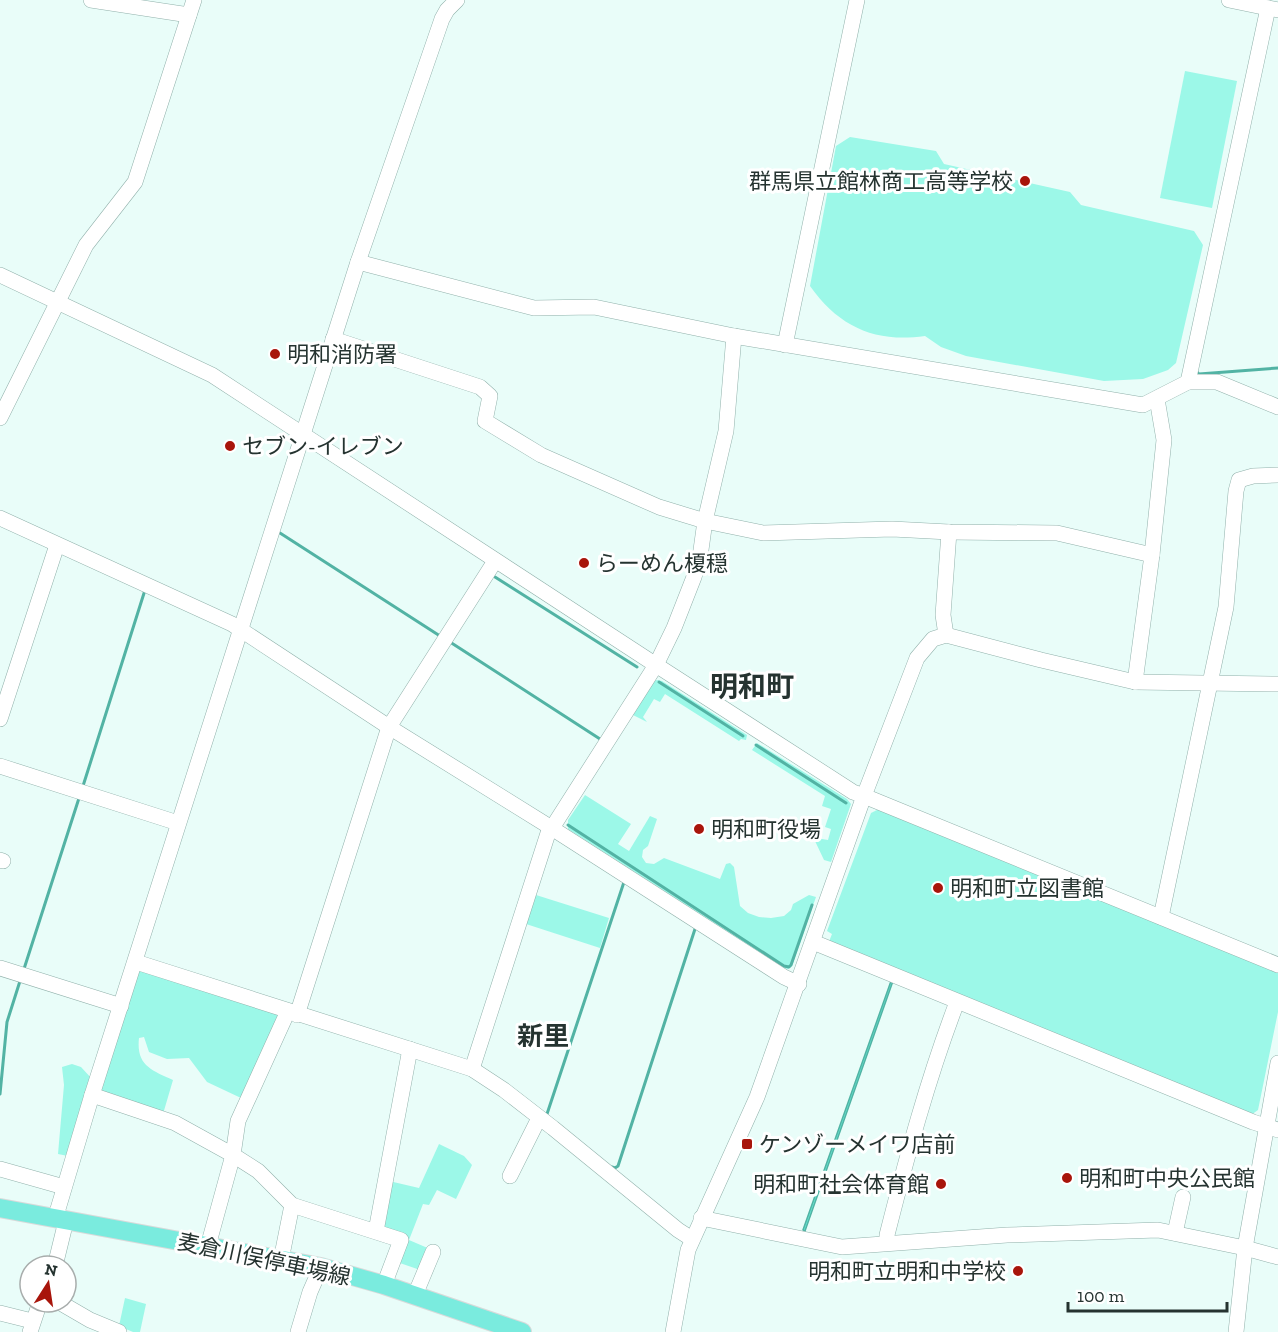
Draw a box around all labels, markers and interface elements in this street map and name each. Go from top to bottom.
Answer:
place label: 群馬県立館林商工高等学校 [749,168,1013,195]
marker: 群馬県立館林商工高等学校 [1018,174,1032,188]
place label: 明和消防署 [287,341,397,368]
marker: 明和消防署 [268,347,282,361]
place label: セブン-イレブン [242,433,404,460]
marker: セブン-イレブン [223,439,237,453]
place label: らーめん榎穏 [596,550,728,577]
marker: らーめん榎穏 [577,556,591,570]
district label: 明和町 [710,670,794,703]
place label: 明和町役場 [711,816,821,843]
marker: 明和町役場 [692,822,706,836]
place label: 明和町立図書館 [950,875,1104,902]
marker: 明和町立図書館 [931,881,945,895]
district label: 新里 [517,1020,569,1052]
place label: ケンゾーメイワ店前 [759,1131,955,1158]
marker: ケンゾーメイワ店前 [740,1137,754,1151]
place label: 明和町中央公民館 [1079,1165,1255,1192]
place label: 明和町社会体育館 [753,1171,929,1198]
marker: 明和町中央公民館 [1060,1171,1074,1185]
marker: 明和町社会体育館 [934,1177,948,1191]
street label: 麦倉川俣停車場線 [175,1228,353,1291]
north arrow [18,1254,78,1314]
place label: 明和町立明和中学校 [808,1258,1006,1285]
text: N [43,1259,59,1280]
marker: 明和町立明和中学校 [1011,1264,1025,1278]
scale bar [1068,1275,1227,1313]
text: 100 m [1077,1285,1125,1307]

